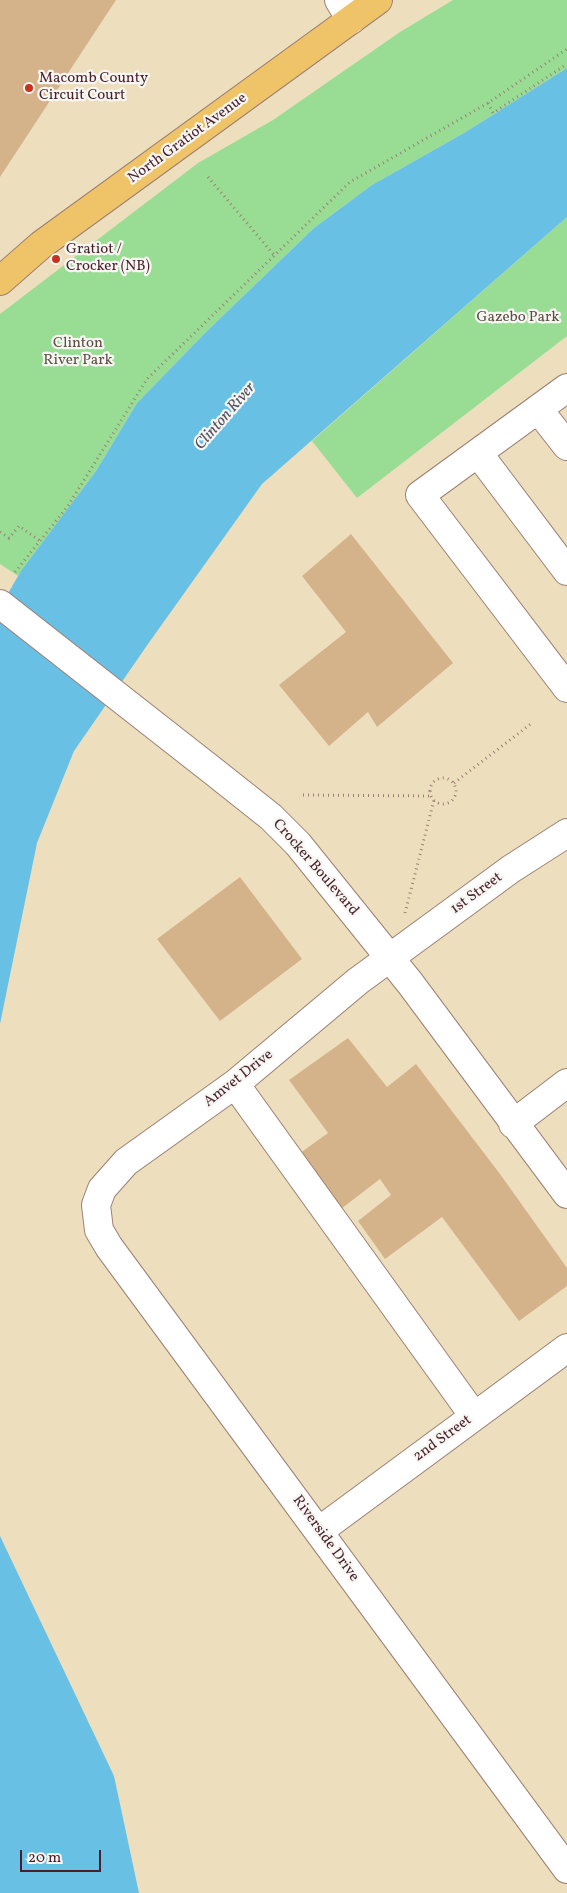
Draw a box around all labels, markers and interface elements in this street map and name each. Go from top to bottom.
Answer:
place label: Macomb County Circuit Court [39,70,148,105]
marker: Macomb County Circuit Court [23,82,35,94]
street label: North Gratiot Avenue [125,90,251,188]
place label: Gratiot / Crocker (NB) [66,241,150,276]
marker: Gratiot / Crocker (NB) [50,253,62,265]
park label: Gazebo Park [477,309,559,327]
park label: Clinton River Park [43,335,113,370]
water label: Clinton River [191,379,261,455]
street label: Crocker Boulevard [268,816,362,920]
street label: 1st Street [448,869,506,919]
street label: Amvet Drive [201,1046,277,1112]
street label: 2nd Street [410,1412,476,1466]
street label: Riverside Drive [288,1492,362,1586]
scale bar [22,1840,104,1872]
text: 20 m [28,1848,61,1869]

